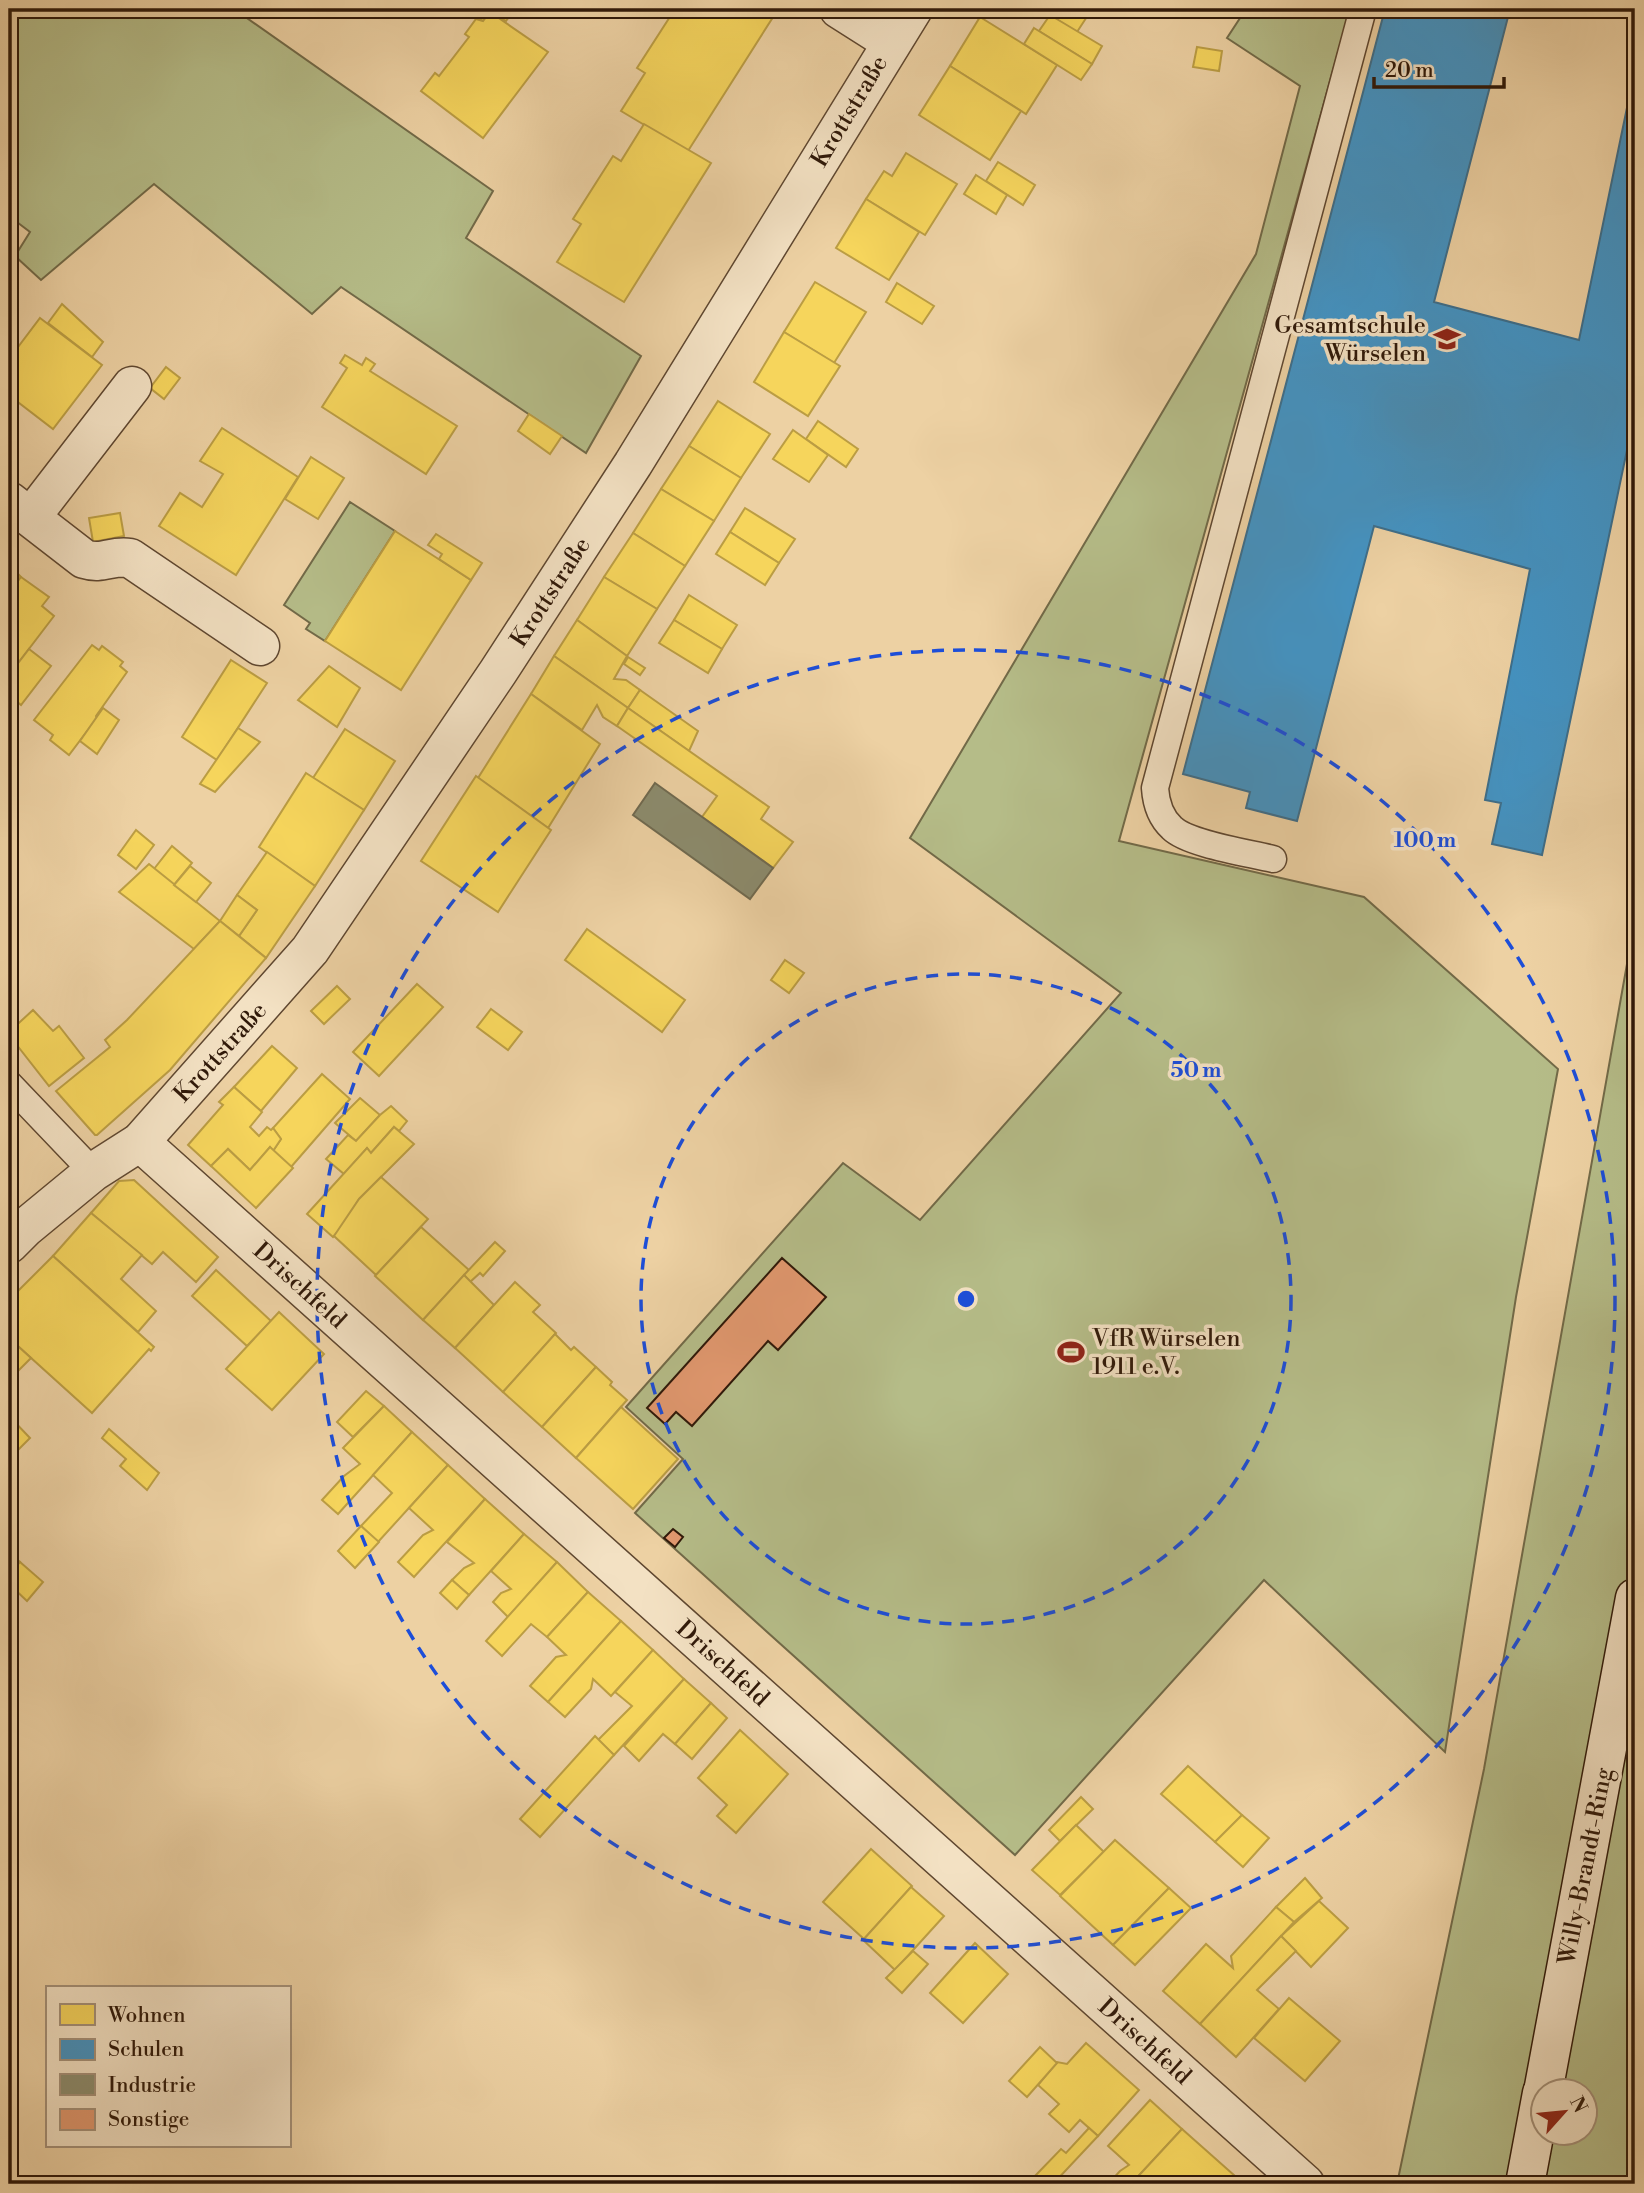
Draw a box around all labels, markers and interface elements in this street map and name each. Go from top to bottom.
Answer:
scale bar [1374,46,1504,90]
street label: Krottstraße [805,50,895,173]
text: 20 m [1385,58,1434,84]
place label: Gesamtschule Würselen [1274,311,1426,369]
school or university icon: Gesamtschule Würselen [1432,324,1462,354]
street label: Krottstraße [504,532,597,653]
text: 100 m [1394,828,1456,854]
street label: Krottstraße [168,996,274,1109]
text: 50 m [1171,1058,1221,1084]
street label: Drischfeld [246,1236,352,1336]
centre of rings [954,1287,978,1311]
place label: VfR Würselen 1911 e.V. [1091,1324,1241,1382]
sports icon: VfR Würselen 1911 e.V. [1056,1337,1086,1367]
street label: Drischfeld [669,1614,775,1714]
street label: Willy-Brandt-Ring [1552,1764,1620,1968]
legend [46,1986,290,2148]
street label: Drischfeld [1091,1992,1197,2092]
text: Wohnen [107,2003,186,2029]
text: Schulen [108,2037,185,2063]
text: Industrie [108,2073,196,2099]
north arrow [1528,2078,1598,2148]
text: N [1564,2093,1592,2117]
text: Sonstige [108,2107,189,2133]

